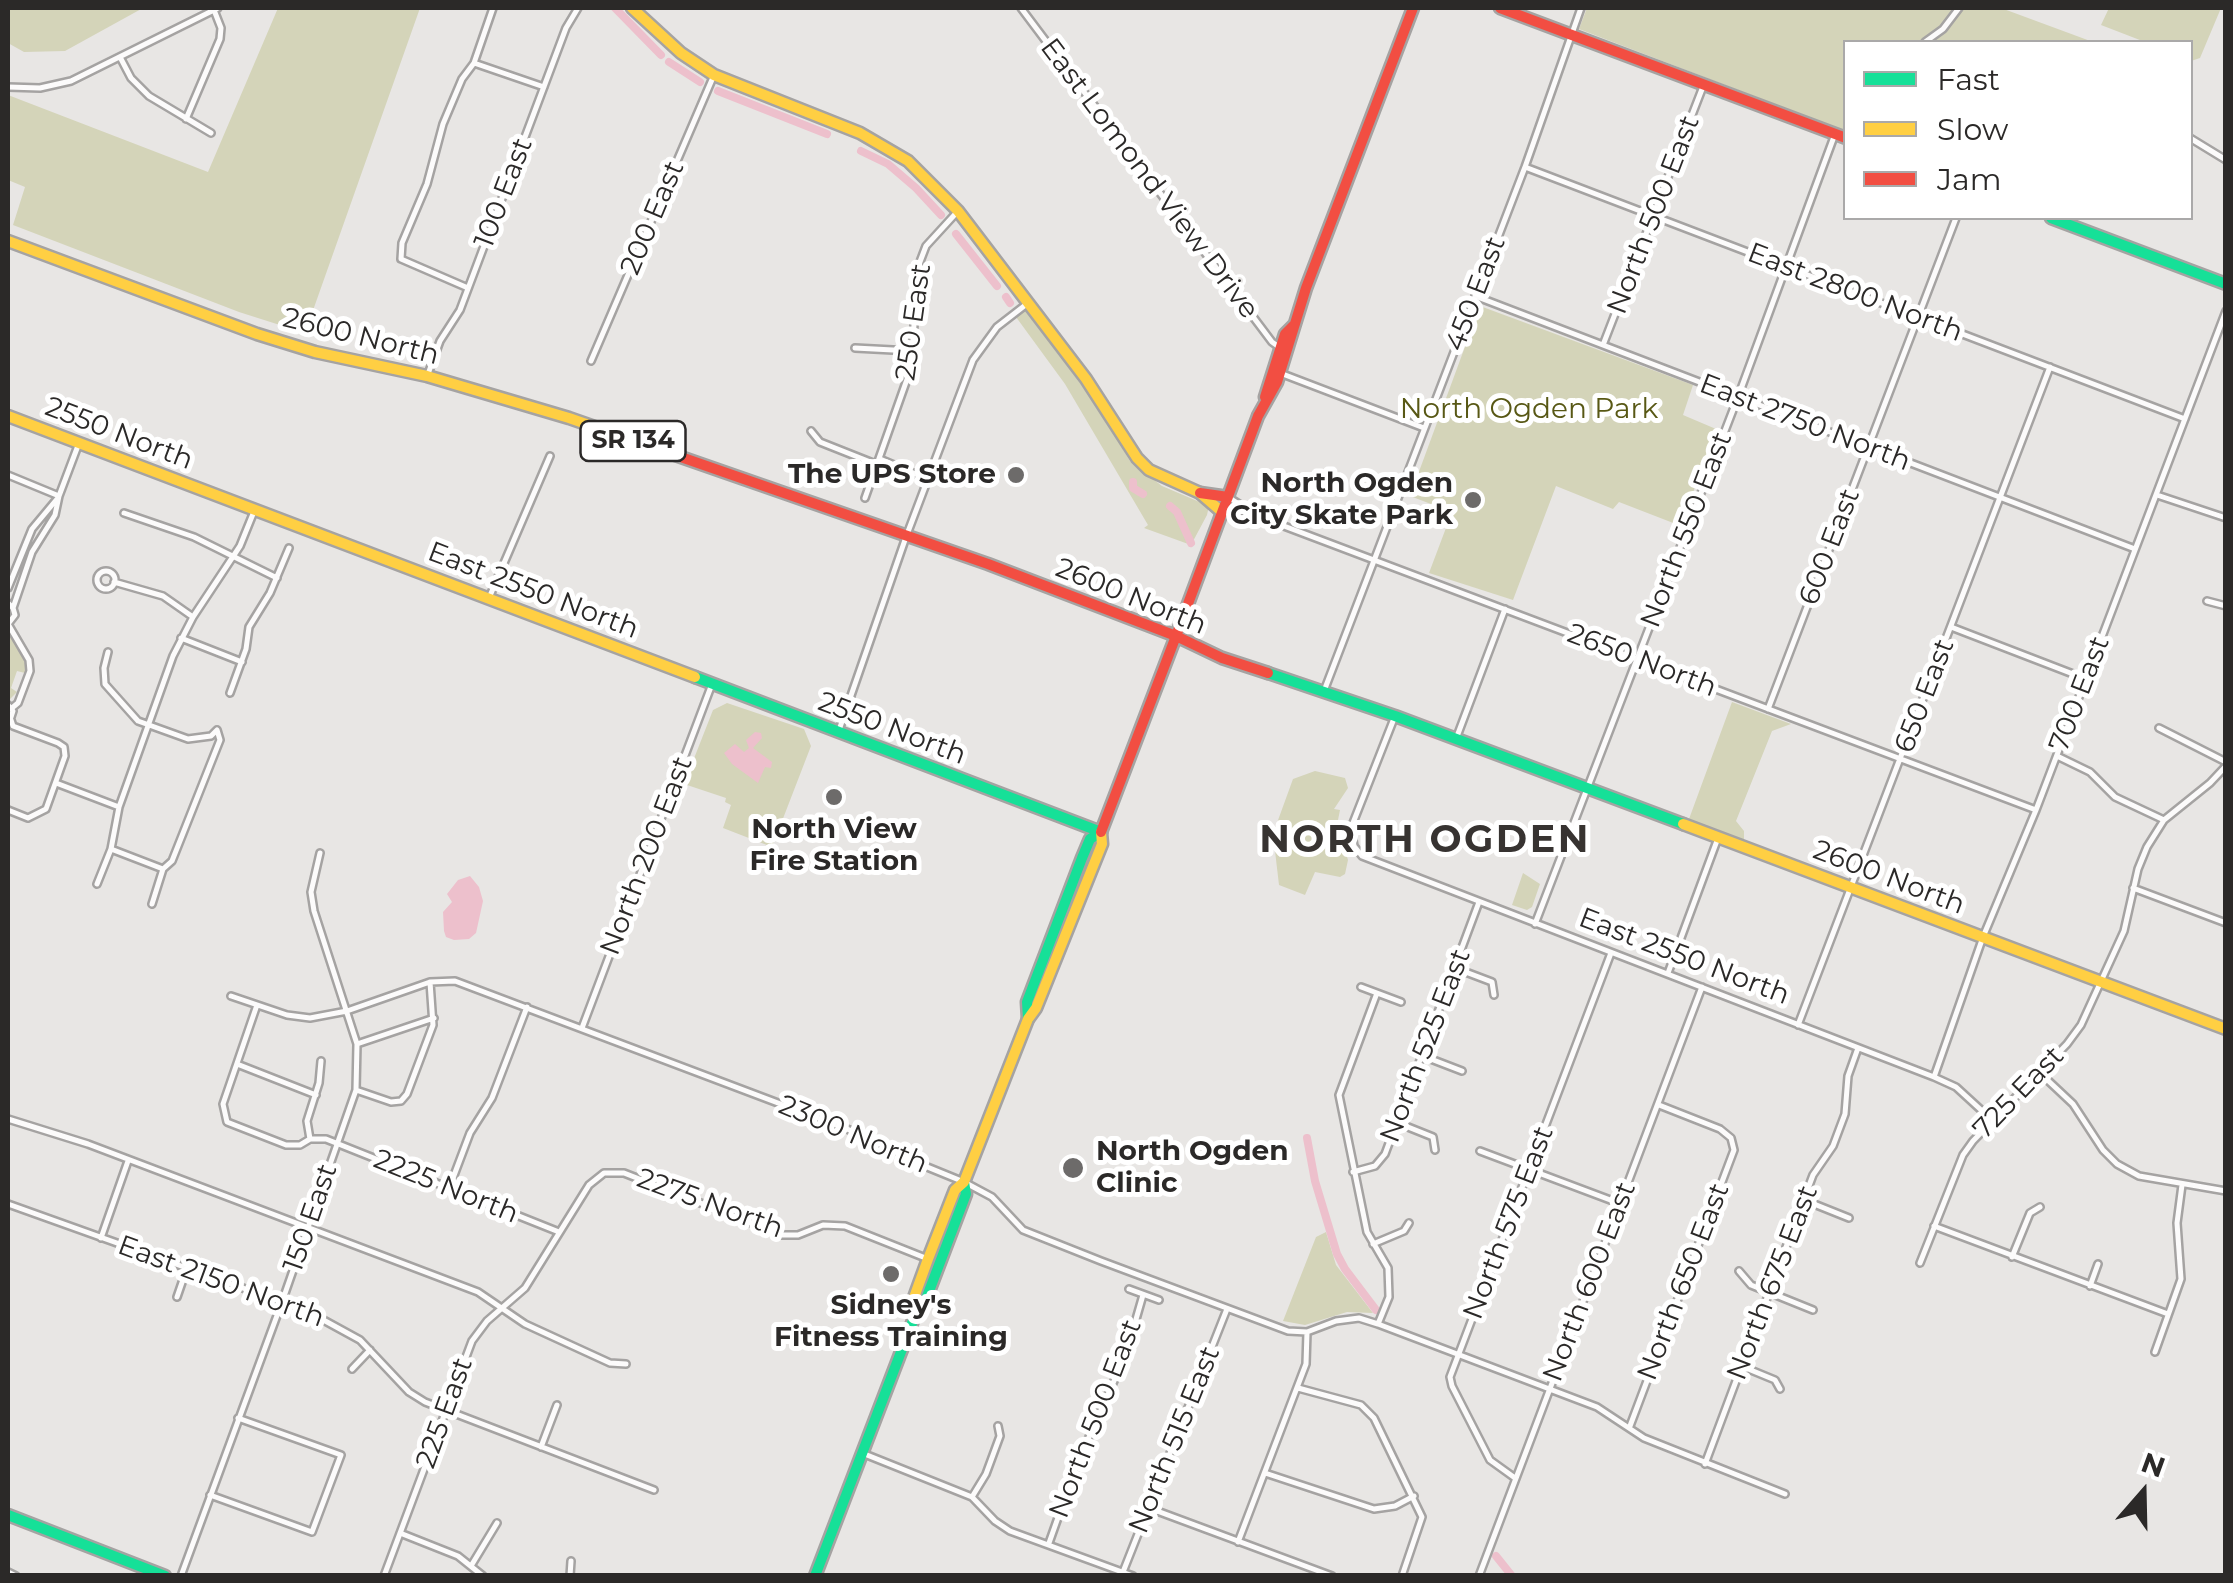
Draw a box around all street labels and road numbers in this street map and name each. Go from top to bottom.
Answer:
street label: East Lomond View Drive [1033,32,1265,326]
street label: North 500 East [1601,111,1707,319]
street label: 100 East [468,133,540,253]
street label: 200 East [614,156,692,280]
street label: 450 East [1439,232,1513,356]
street label: East 2800 North [1743,236,1967,350]
street label: 250 East [889,261,939,383]
street label: 2600 North [280,301,442,373]
street label: East 2750 North [1695,367,1915,479]
street label: 2550 North [40,390,198,478]
road number: SR 134 [580,421,686,461]
street label: North 550 East [1634,427,1740,633]
street label: 600 East [1793,484,1867,610]
street label: East 2550 North [423,535,643,647]
street label: 2600 North [1051,552,1211,642]
street label: 2650 North [1563,617,1721,705]
street label: 700 East [2043,632,2117,756]
street label: 650 East [1888,635,1962,757]
street label: 2550 North [813,685,971,773]
street label: North 200 East [594,752,700,960]
street label: 2600 North [1808,834,1970,922]
street label: East 2550 North [1574,901,1794,1013]
street label: North 525 East [1374,945,1478,1147]
street label: 725 East [1967,1040,2071,1146]
street label: 2300 North [774,1089,932,1181]
street label: North 575 East [1457,1122,1561,1324]
street label: 2225 North [369,1143,523,1231]
street label: 150 East [277,1160,345,1276]
street label: 2275 North [632,1162,788,1246]
street label: North 600 East [1536,1177,1644,1387]
street label: North 650 East [1631,1179,1737,1385]
street label: North 675 East [1720,1181,1826,1385]
street label: East 2150 North [113,1229,329,1335]
street label: North 500 East [1043,1315,1149,1523]
street label: North 515 East [1122,1342,1228,1538]
street label: 225 East [410,1353,480,1473]

